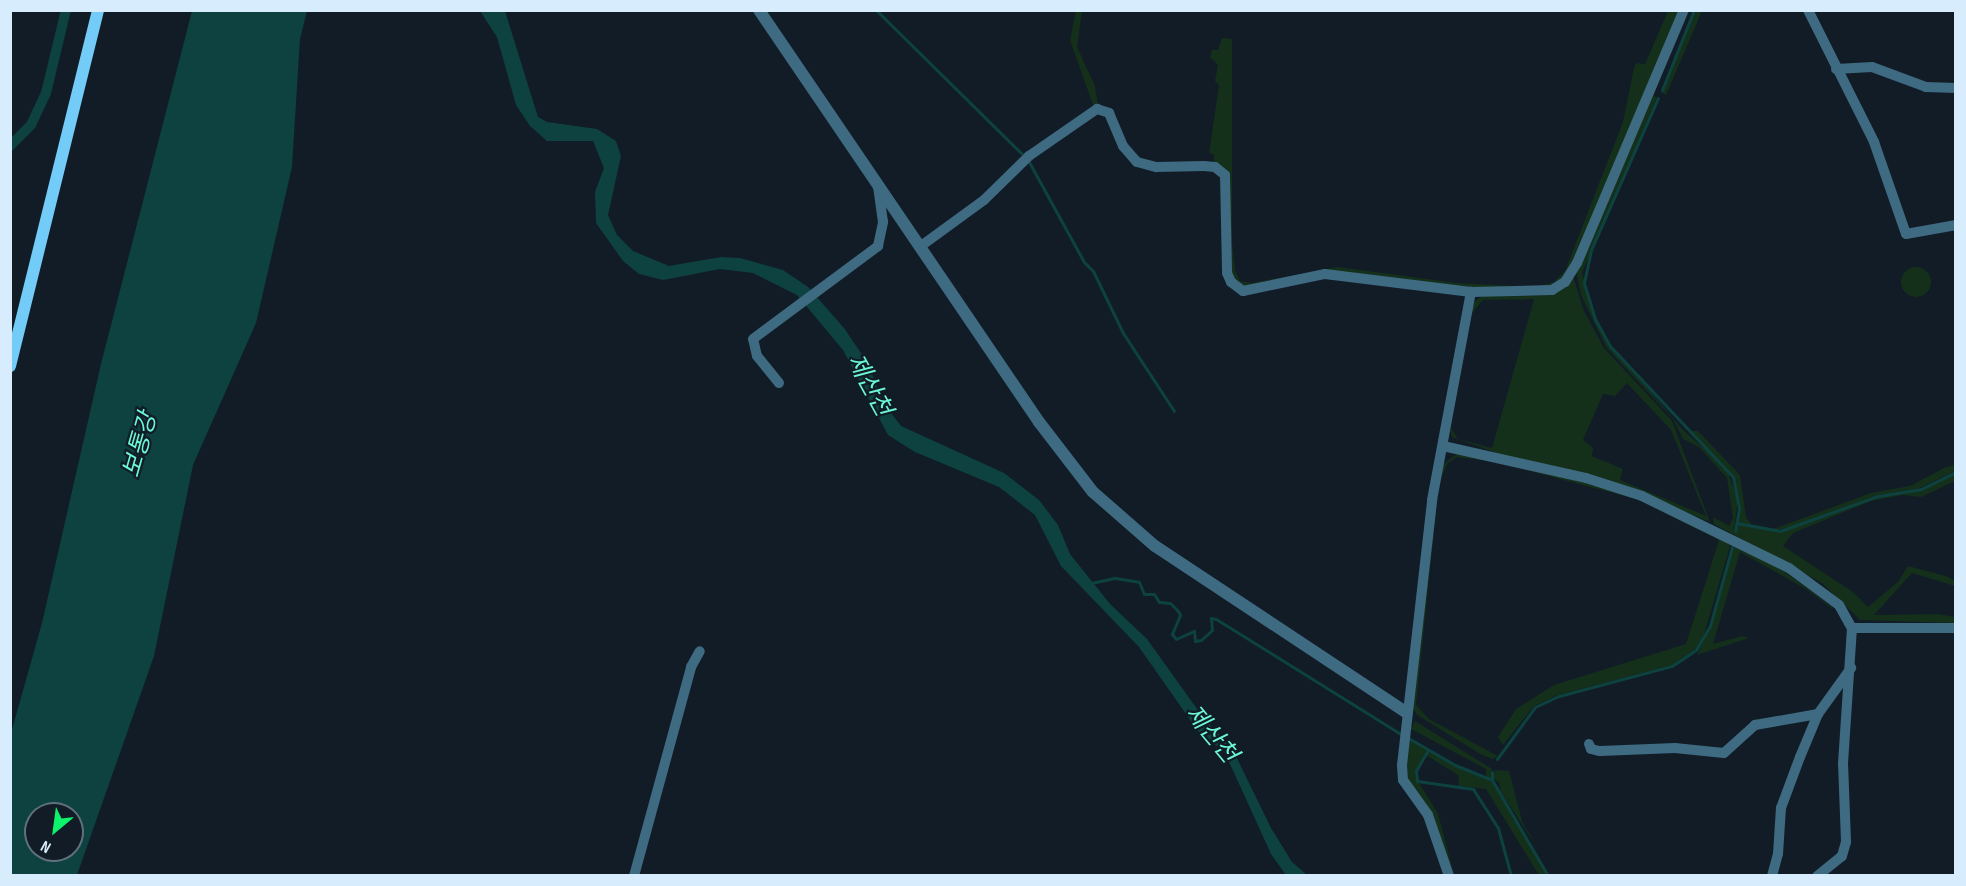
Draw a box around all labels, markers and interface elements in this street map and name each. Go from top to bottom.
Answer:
water label: 제산천 [840,349,898,421]
water label: 보통강 [117,409,163,481]
water label: 제산천 [1179,699,1243,769]
north arrow [24,802,84,862]
text: N [38,836,54,857]

